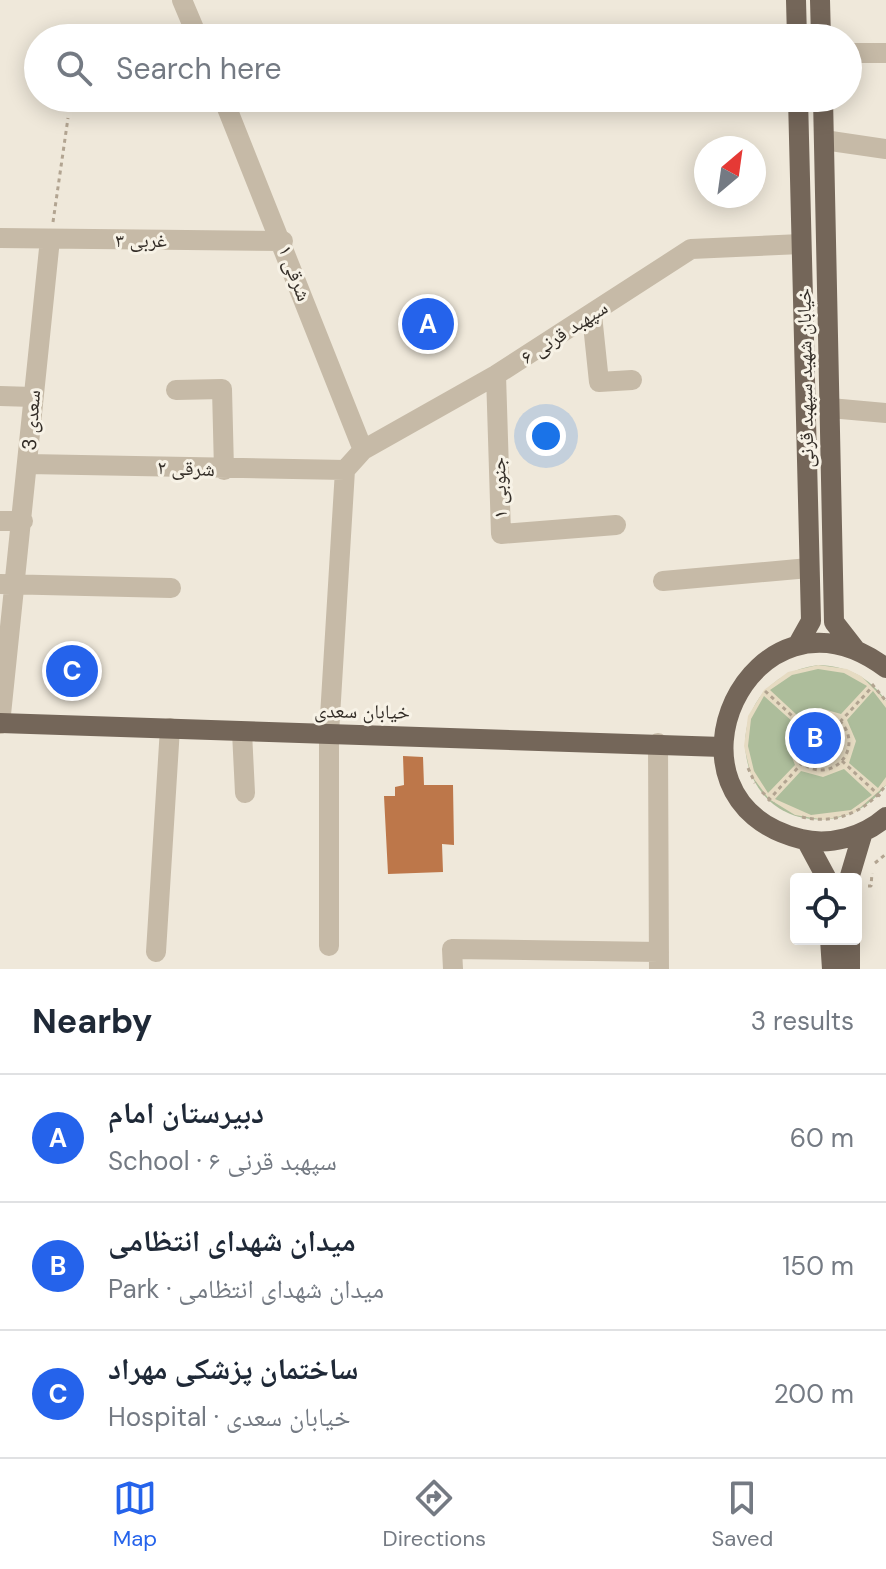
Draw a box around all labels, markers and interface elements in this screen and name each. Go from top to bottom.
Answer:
search box [24,24,862,112]
icon: search [52,46,96,90]
text: Search here [116,49,282,88]
north arrow [694,136,766,208]
street label: ۳ غربی [115,227,167,253]
street label: شرقی ۱ [273,241,317,305]
street label: خیابان شهید سپهبد قرنی [790,288,820,468]
pin: A [402,294,454,354]
street label: سپهبد قرنی ۶ [516,294,612,370]
street label: سعدی 3 [16,389,46,451]
your location [526,416,566,456]
street label: شرقی ۲ [157,454,215,482]
street label: ۱ جنوبی [485,457,513,519]
pin: C [46,641,98,701]
street label: خیابان سعدی [314,697,410,725]
pin: B [789,708,841,768]
map controls [790,873,862,945]
button: locate [790,873,862,945]
text: Nearby [32,999,152,1044]
text: 3 results [751,1004,854,1038]
text: دبیرستان امام [108,1093,264,1132]
text: A [49,1121,67,1155]
text: 60 m [790,1121,854,1155]
text: School · سپهبد قرنی ۶ [108,1144,337,1178]
text: میدان شهدای انتظامی [108,1221,356,1260]
text: B [50,1249,66,1283]
text: 150 m [782,1249,854,1283]
text: Park · میدان شهدای انتظامی [108,1272,384,1306]
text: ساختمان پزشکی مهراد [108,1349,359,1388]
text: C [48,1377,68,1411]
text: 200 m [774,1377,854,1411]
text: Hospital · خیابان سعدی [108,1400,350,1434]
tab: Map [113,1476,157,1553]
tab: Directions [383,1476,486,1553]
tab: Saved [712,1476,773,1553]

